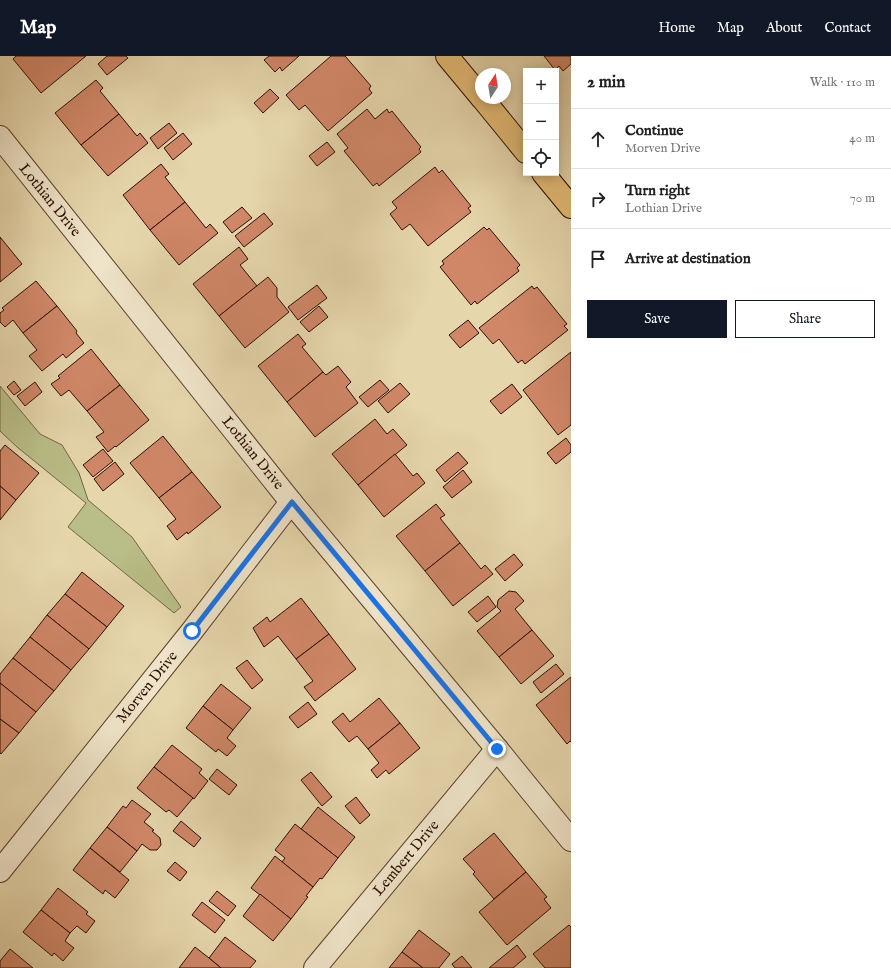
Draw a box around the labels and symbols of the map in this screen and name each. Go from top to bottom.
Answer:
north arrow [475,68,511,104]
street label: Lothian Drive [15,160,85,241]
street label: Lothian Drive [218,413,288,494]
route start [183,622,201,640]
street label: Morven Drive [112,647,182,727]
route end [488,740,506,758]
street label: Lembert Drive [369,816,443,900]

